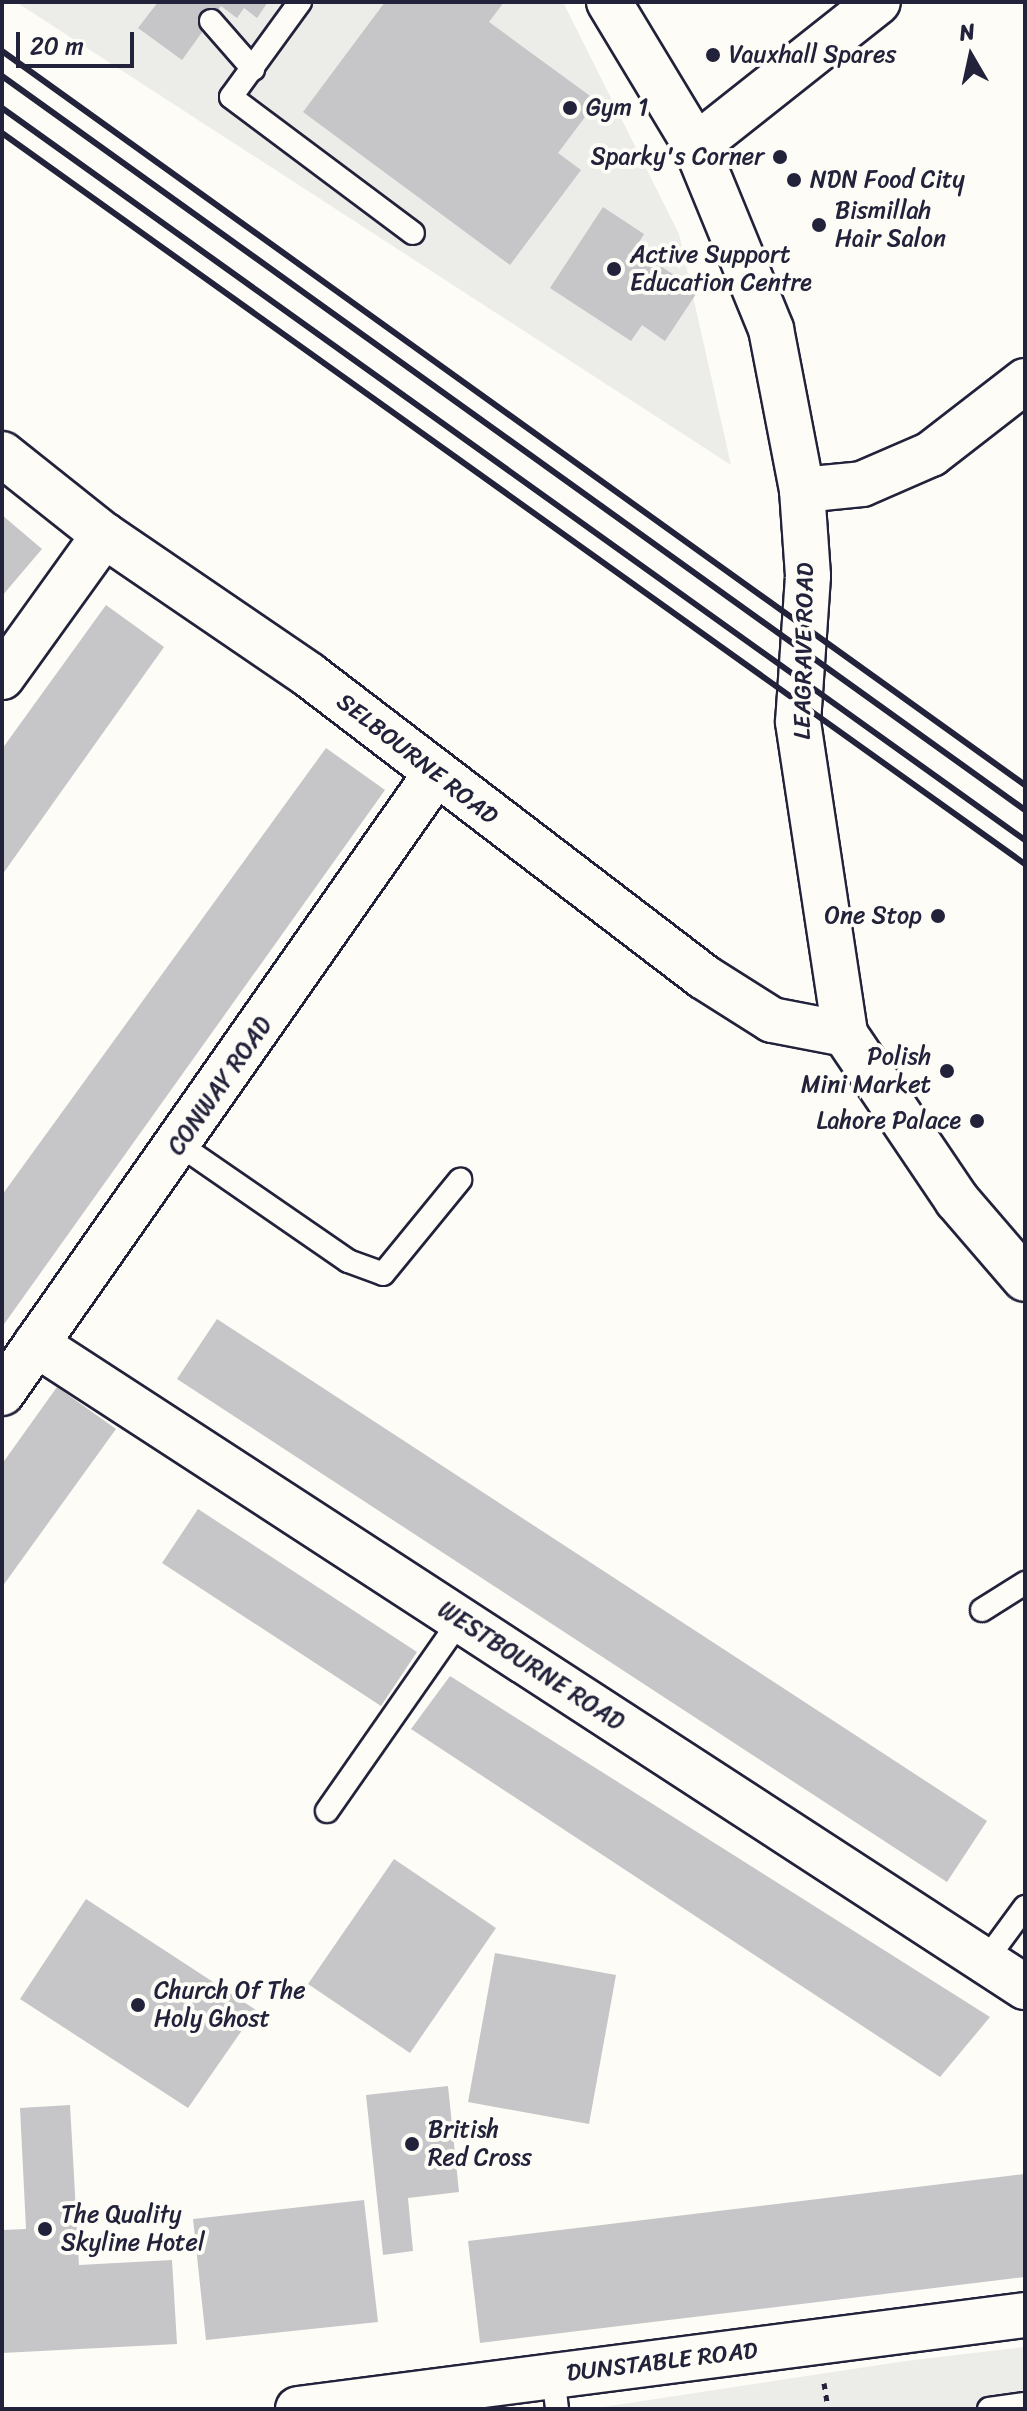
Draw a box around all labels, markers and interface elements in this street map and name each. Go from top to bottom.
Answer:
text: N [957,11,978,52]
scale bar [20,16,138,66]
north arrow [931,16,1011,96]
text: 20 m [30,25,84,67]
place label: Vauxhall Spares [729,41,895,69]
marker: Vauxhall Spares [704,46,722,64]
place label: Gym 1 [586,94,648,122]
marker: Gym 1 [561,99,579,117]
place label: Sparky's Corner [591,143,764,171]
marker: Sparky's Corner [771,148,789,166]
place label: NDN Food City [810,166,965,194]
marker: NDN Food City [785,171,803,189]
place label: Bismillah Hair Salon [835,197,946,253]
marker: Bismillah Hair Salon [810,216,828,234]
place label: Active Support Education Centre [630,241,813,297]
marker: Active Support Education Centre [605,260,623,278]
street label: LEAGRAVE ROAD [788,562,820,740]
street label: SELBOURNE ROAD [331,687,503,831]
place label: One Stop [825,902,922,930]
marker: One Stop [929,907,947,925]
street label: CONWAY ROAD [162,1011,278,1161]
place label: Polish Mini Market [803,1043,931,1099]
marker: Polish Mini Market [938,1062,956,1080]
place label: Lahore Palace [816,1107,961,1135]
marker: Lahore Palace [968,1112,986,1130]
street label: WESTBOURNE ROAD [433,1595,629,1737]
place label: Church Of The Holy Ghost [154,1977,306,2033]
marker: Church Of The Holy Ghost [129,1996,147,2014]
place label: British Red Cross [428,2116,532,2172]
marker: British Red Cross [403,2135,421,2153]
place label: The Quality Skyline Hotel [61,2201,205,2257]
marker: The Quality Skyline Hotel [36,2220,54,2238]
street label: DUNSTABLE ROAD [565,2336,759,2388]

